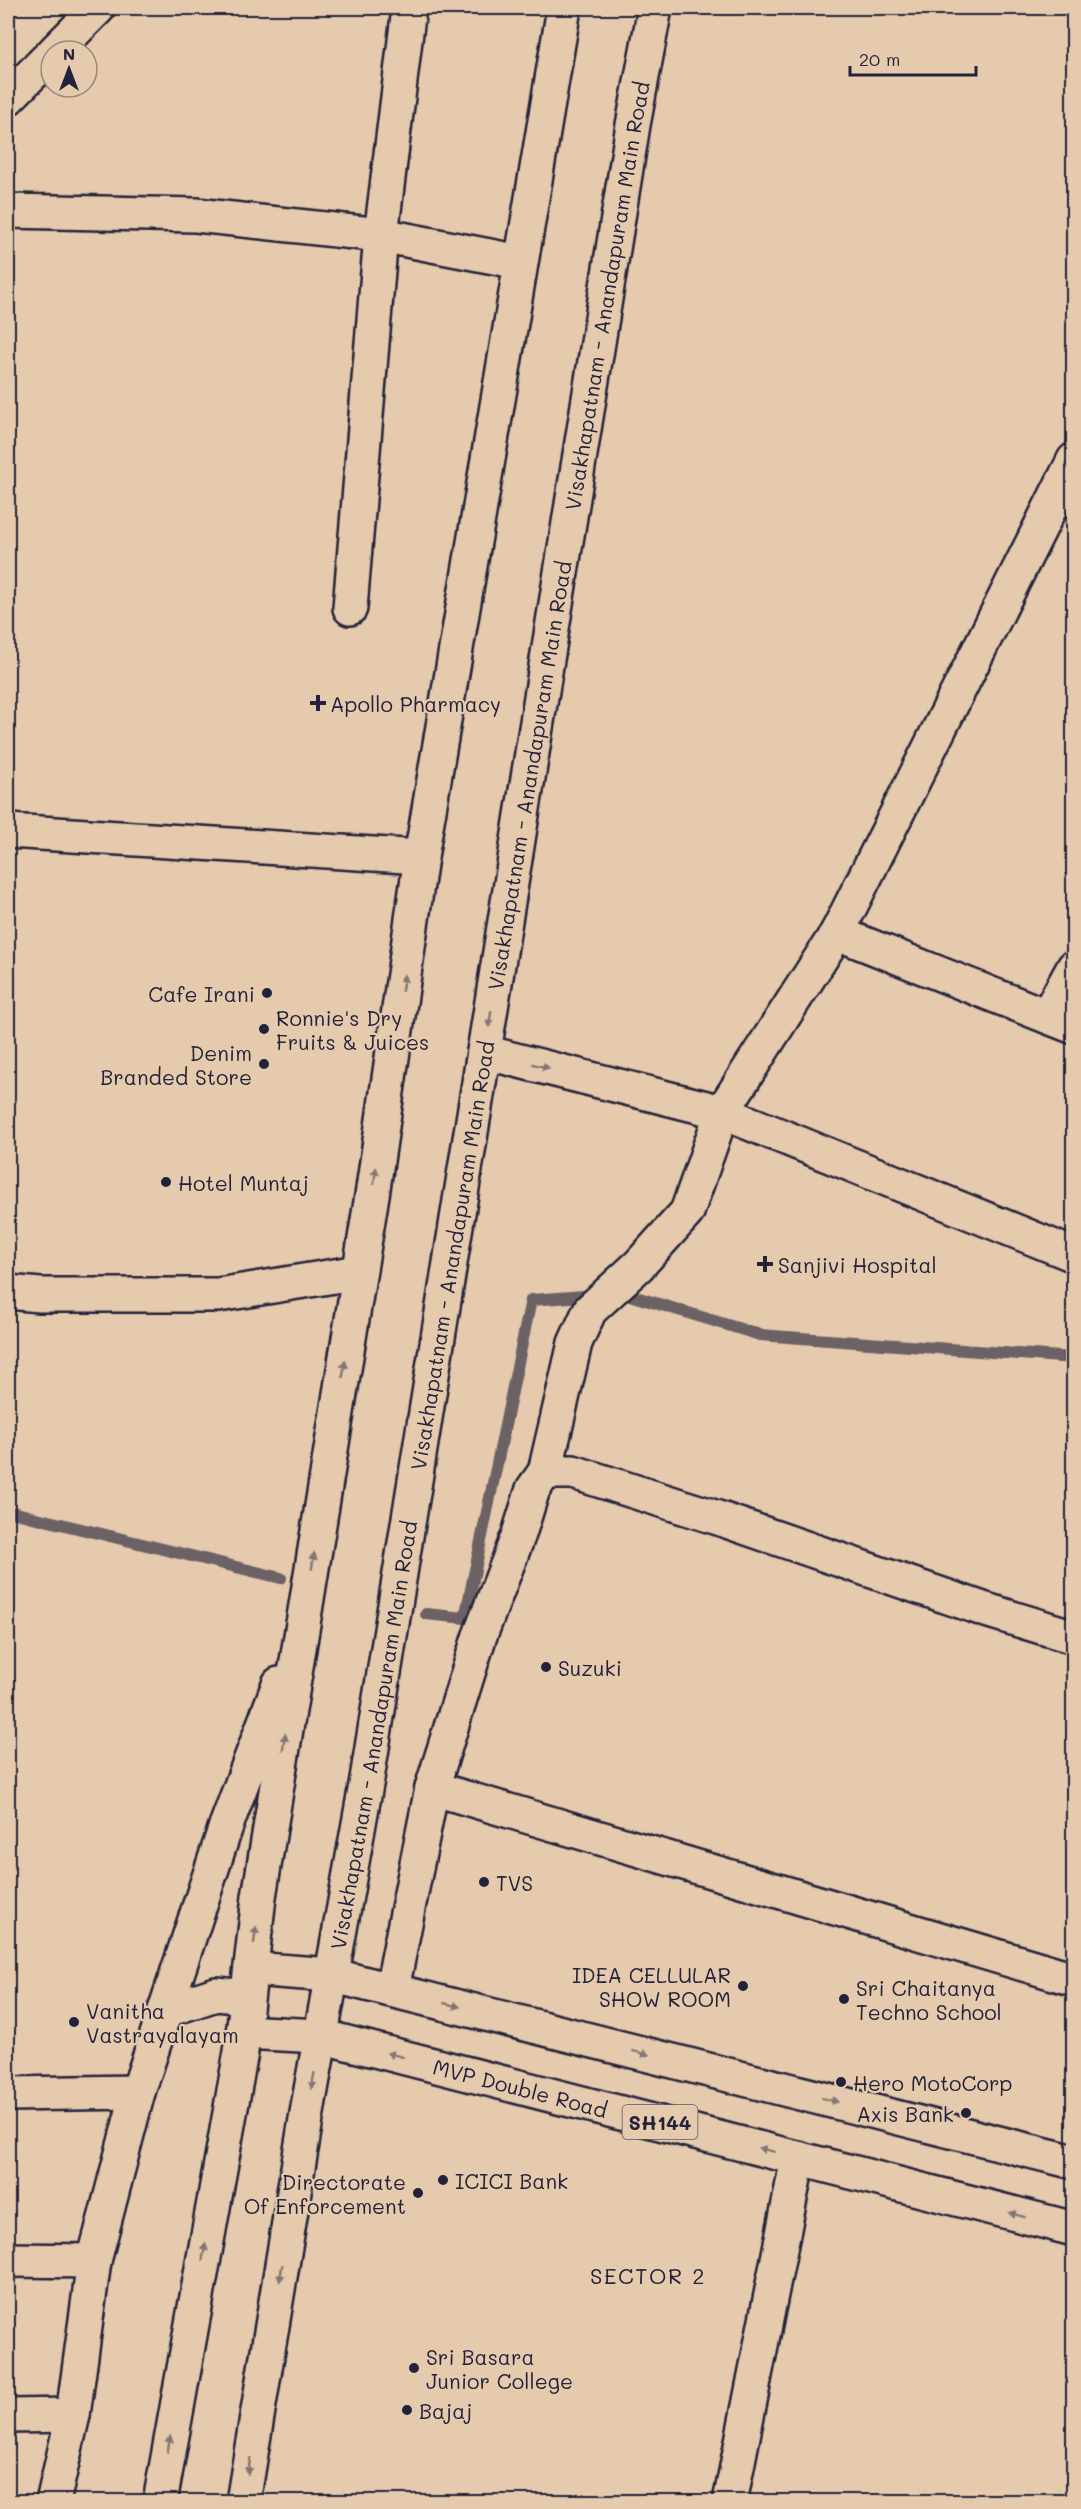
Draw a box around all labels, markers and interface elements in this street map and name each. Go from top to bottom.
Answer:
north arrow [39,39,99,99]
scale bar [850,39,976,77]
text: N [63,43,75,64]
text: 20 m [859,47,900,71]
street label: Visakhapatnam - Anandapuram Main Road [558,79,654,512]
street label: Visakhapatnam - Anandapuram Main Road [481,559,576,992]
place label: Apollo Pharmacy [330,690,501,717]
marker: Apollo Pharmacy [311,696,325,710]
one-way arrow [398,973,407,992]
place label: Cafe Irani [148,980,255,1007]
marker: Cafe Irani [260,986,274,1000]
place label: Ronnie's Dry Fruits & Juices [276,1004,429,1055]
one-way arrow [485,1009,494,1028]
marker: Ronnie's Dry Fruits & Juices [257,1022,271,1036]
place label: Denim Branded Store [100,1039,252,1090]
street label: Visakhapatnam - Anandapuram Main Road [403,1039,499,1472]
marker: Denim Branded Store [257,1057,271,1071]
one-way arrow [532,1062,550,1072]
one-way arrow [370,1166,379,1185]
place label: Hotel Muntaj [178,1169,309,1196]
marker: Hotel Muntaj [159,1175,173,1189]
place label: Sanjivi Hospital [778,1251,937,1278]
marker: Sanjivi Hospital [756,1255,774,1273]
one-way arrow [339,1359,348,1378]
street label: Visakhapatnam - Anandapuram Main Road [323,1519,422,1951]
one-way arrow [309,1551,318,1570]
place label: Suzuki [558,1654,622,1681]
marker: Suzuki [539,1660,553,1674]
one-way arrow [280,1733,289,1752]
place label: TVS [496,1869,533,1896]
marker: TVS [477,1875,491,1889]
one-way arrow [250,1926,259,1945]
place label: IDEA CELLULAR SHOW ROOM [572,1961,731,2012]
place label: Sri Chaitanya Techno School [856,1974,1002,2025]
marker: IDEA CELLULAR SHOW ROOM [736,1979,750,1993]
marker: Sri Chaitanya Techno School [837,1992,851,2006]
place label: Vanitha Vastrayalayam [86,1997,239,2048]
one-way arrow [443,2000,461,2010]
marker: Vanitha Vastrayalayam [67,2015,81,2029]
one-way arrow [632,2048,650,2058]
one-way arrow [386,2049,404,2059]
street label: MVP Double Road [430,2052,610,2123]
place label: Hero MotoCorp [853,2069,1013,2096]
one-way arrow [308,2072,317,2091]
marker: Hero MotoCorp [834,2075,848,2089]
one-way arrow [821,2096,839,2106]
place label: Axis Bank [857,2100,954,2127]
road number: SH144 [622,2105,698,2139]
marker: Axis Bank [959,2106,973,2120]
one-way arrow [758,2144,776,2154]
place label: ICICI Bank [455,2167,568,2194]
place label: Directorate Of Enforcement [244,2168,406,2219]
marker: ICICI Bank [436,2173,450,2187]
marker: Directorate Of Enforcement [411,2186,425,2200]
one-way arrow [1008,2209,1026,2219]
one-way arrow [200,2242,209,2261]
district label: SECTOR 2 [590,2261,706,2290]
one-way arrow [276,2264,285,2283]
place label: Sri Basara Junior College [426,2343,573,2394]
marker: Sri Basara Junior College [407,2361,421,2375]
place label: Bajaj [419,2397,472,2424]
marker: Bajaj [400,2403,414,2417]
one-way arrow [165,2434,174,2453]
one-way arrow [244,2456,253,2475]

